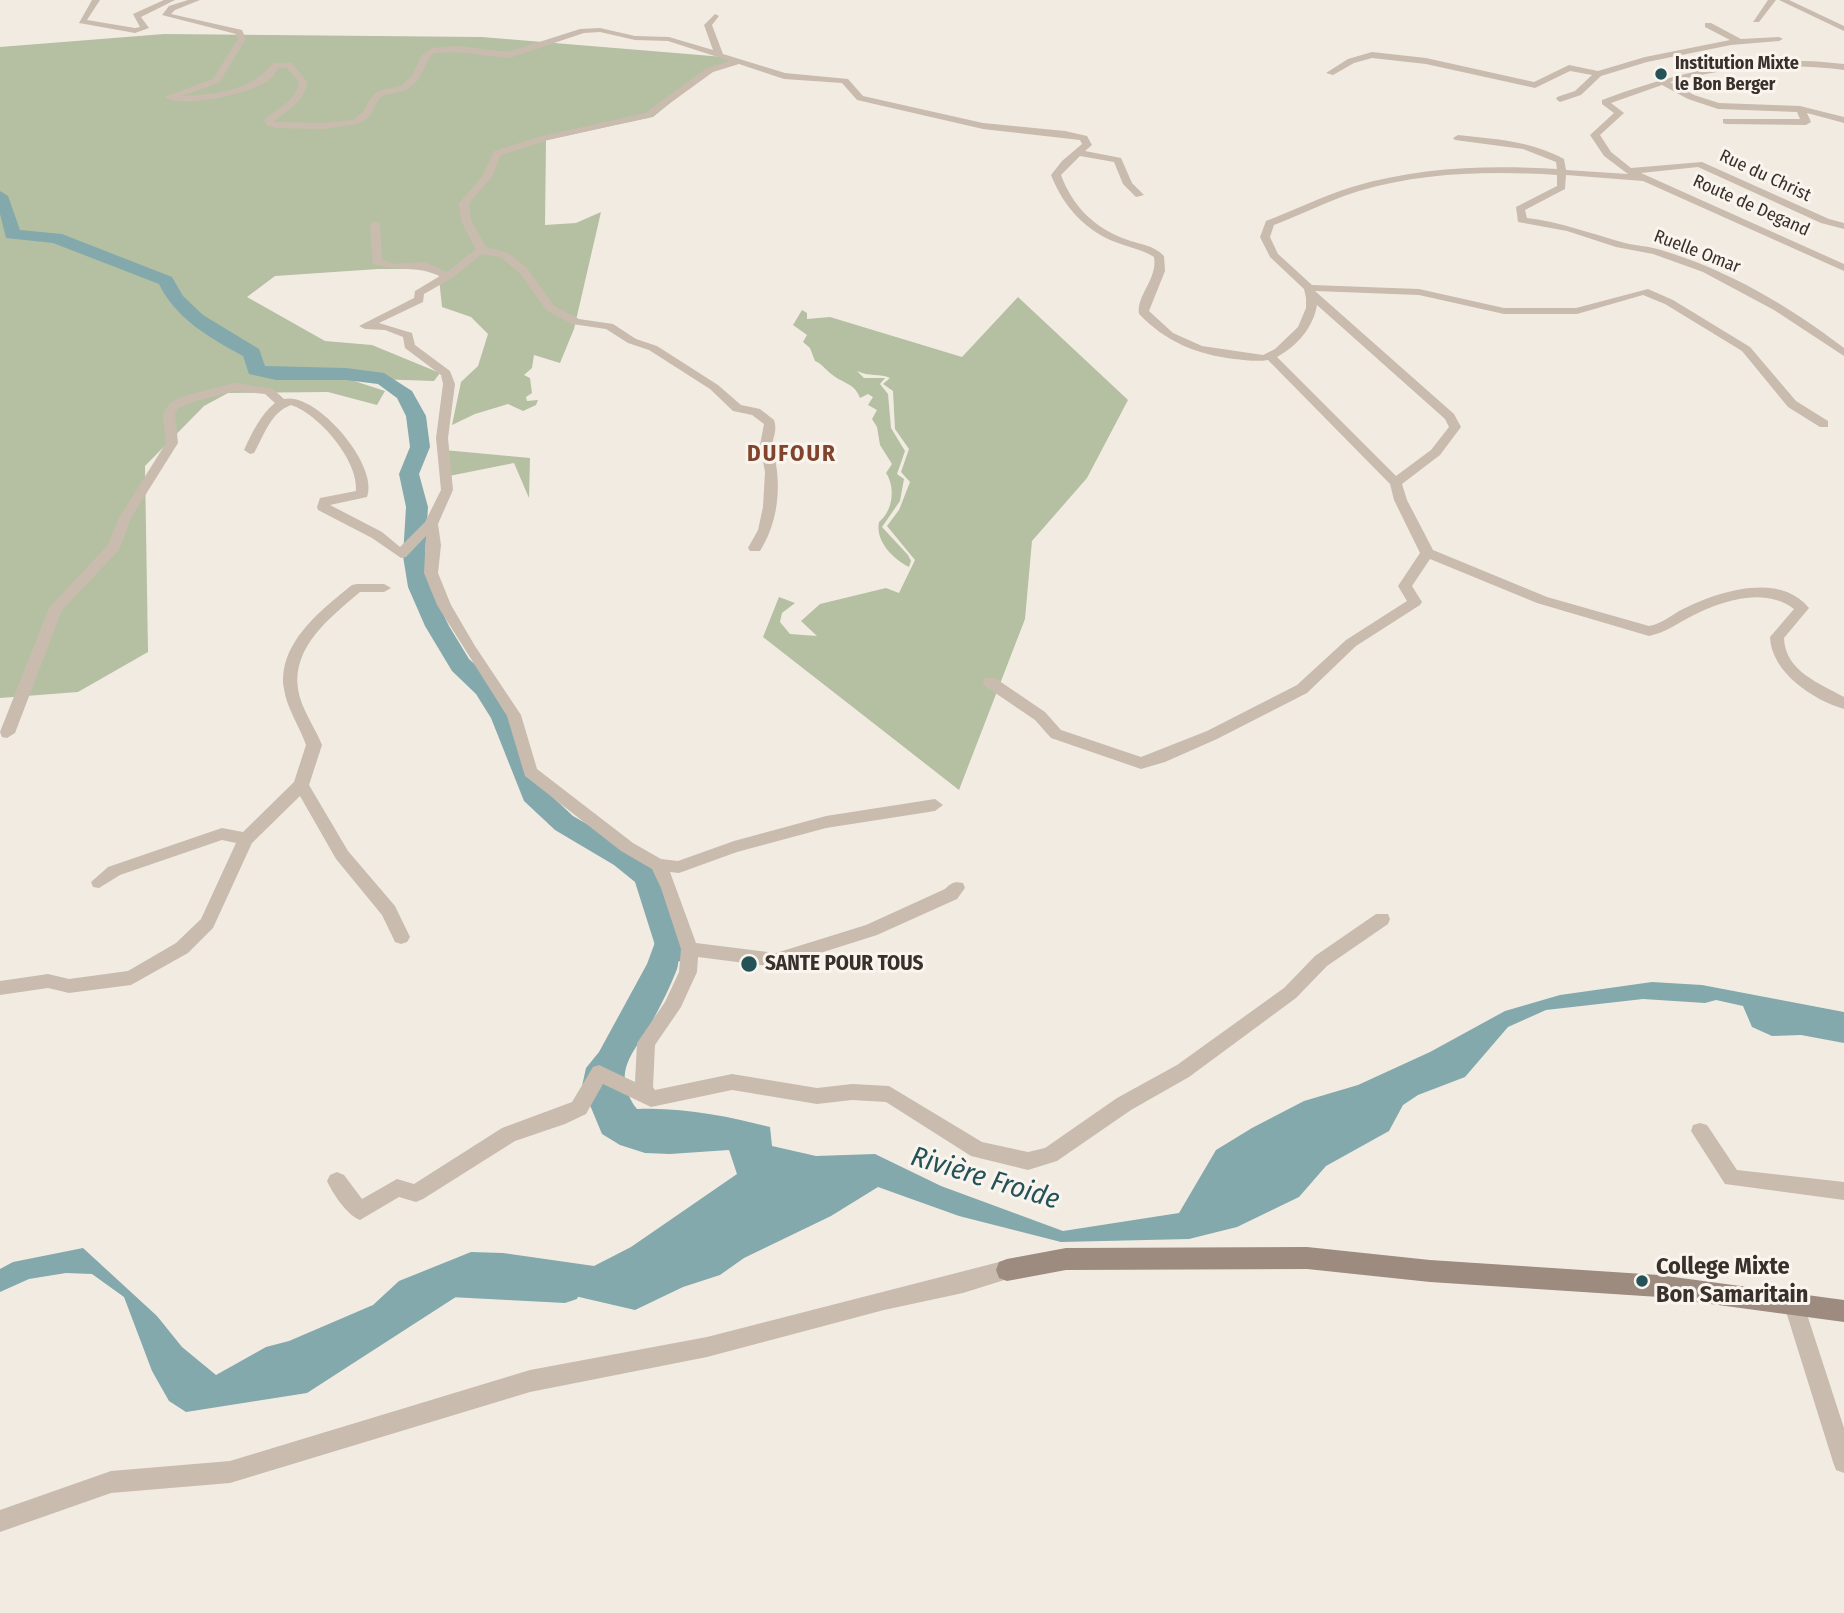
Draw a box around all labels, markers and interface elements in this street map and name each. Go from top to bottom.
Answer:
place label: Institution Mixte le Bon Berger [1675,53,1799,96]
marker: Institution Mixte le Bon Berger [1653,66,1669,82]
street label: Rue du Christ [1716,145,1814,207]
street label: Route de Degand [1689,171,1813,241]
street label: Ruelle Omar [1651,226,1743,278]
district label: DUFOUR [748,441,836,469]
place label: SANTE POUR TOUS [765,951,923,977]
marker: SANTE POUR TOUS [739,954,759,974]
water label: Rivière Froide [907,1140,1063,1218]
place label: College Mixte Bon Samaritain [1656,1253,1808,1309]
marker: College Mixte Bon Samaritain [1634,1273,1650,1289]

